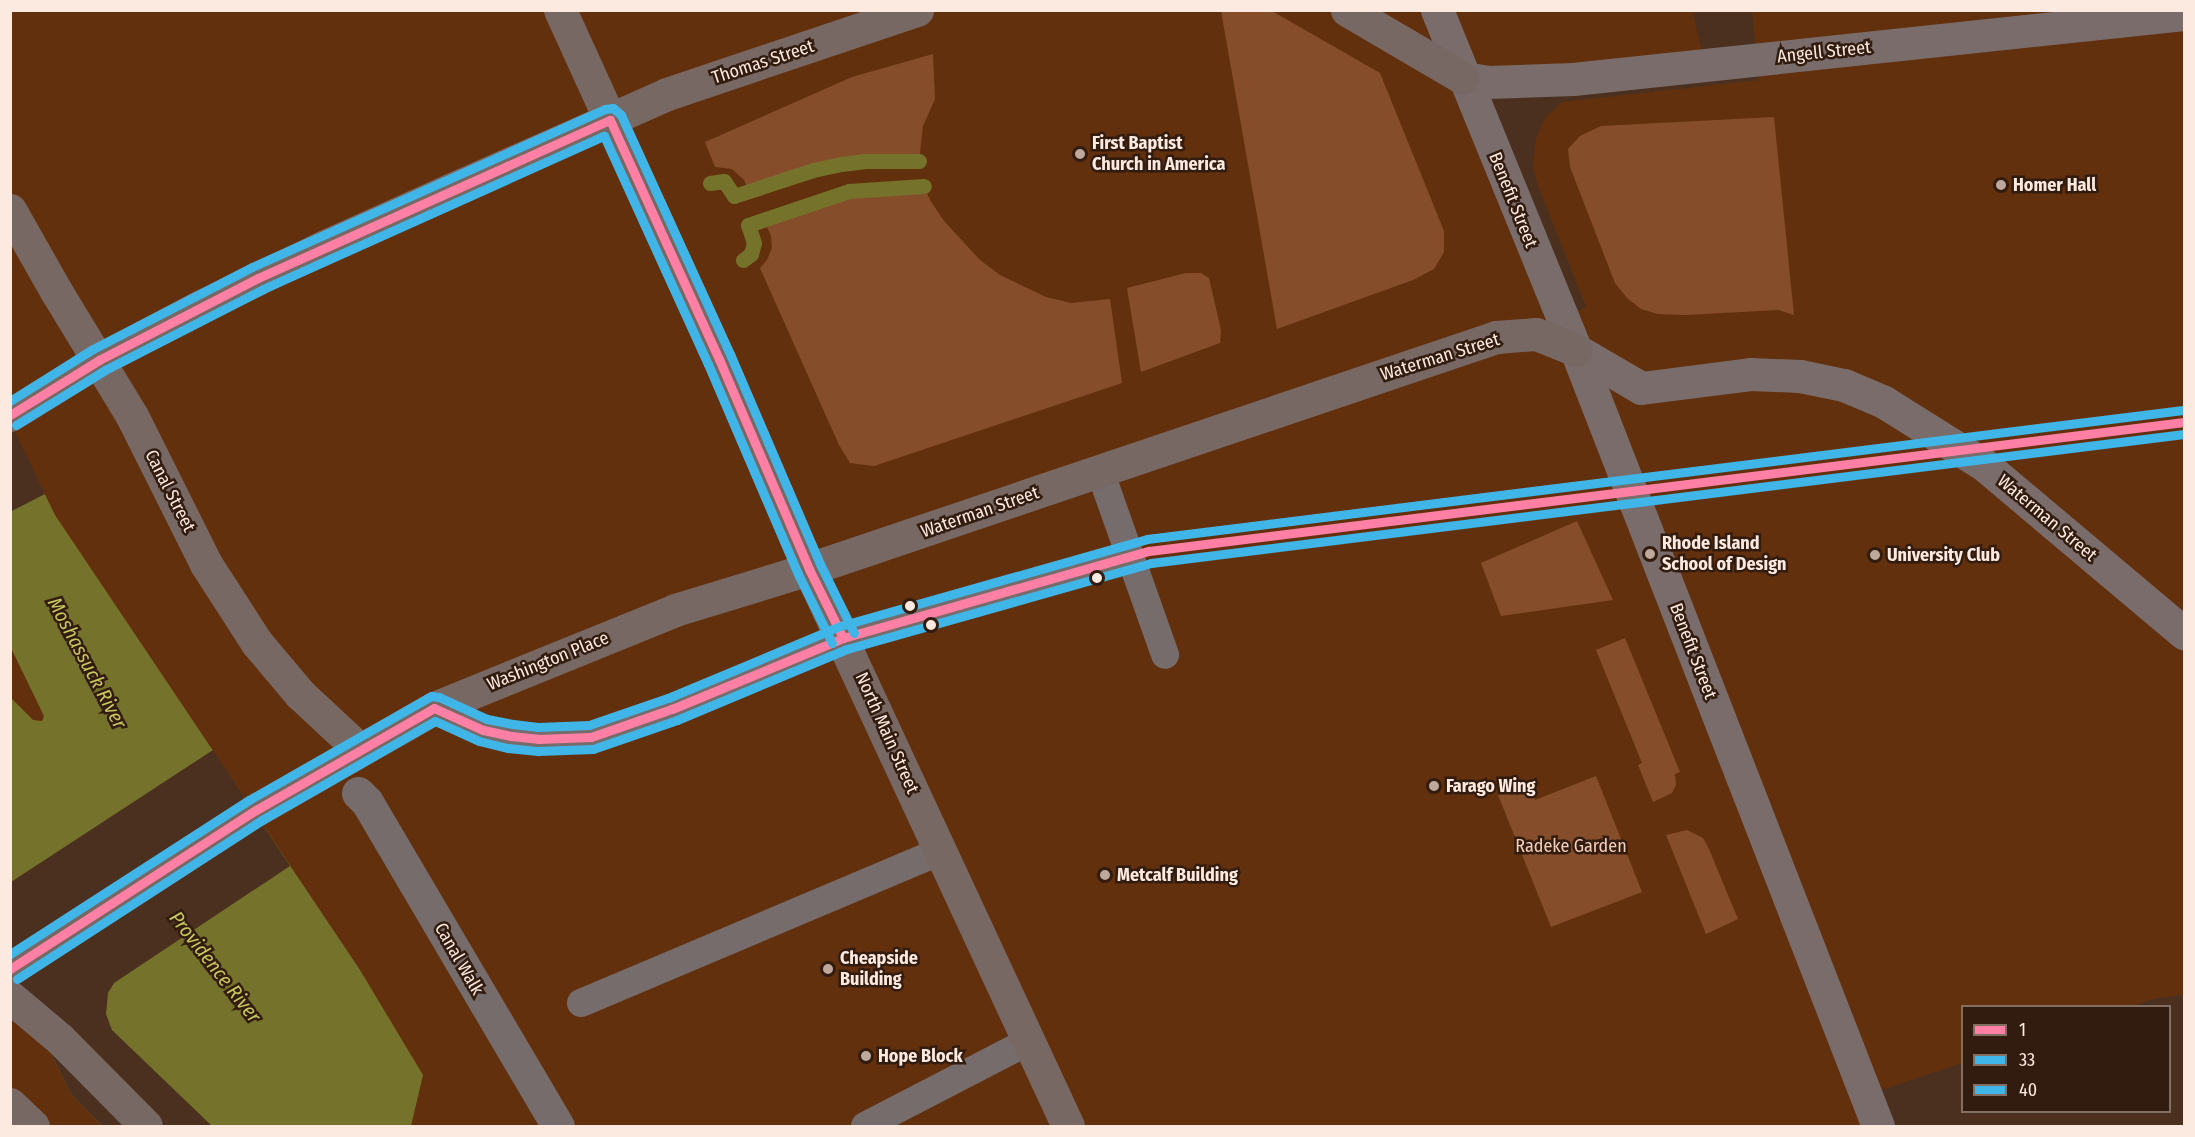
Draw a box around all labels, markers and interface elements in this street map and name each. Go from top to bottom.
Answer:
street label: Thomas Street [709,35,817,89]
street label: Angell Street [1776,36,1872,68]
place label: First Baptist Church in America [1092,133,1225,176]
marker: First Baptist Church in America [1073,147,1087,161]
street label: Benefit Street [1484,149,1542,251]
place label: Homer Hall [2013,174,2096,196]
marker: Homer Hall [1994,178,2008,192]
street label: Waterman Street [1378,329,1502,385]
street label: Canal Street [140,446,200,536]
street label: Waterman Street [1993,470,2101,566]
street label: Waterman Street [918,482,1042,542]
place label: Rhode Island School of Design [1662,533,1787,576]
place label: University Club [1887,544,2000,566]
marker: Rhode Island School of Design [1643,547,1657,561]
marker: University Club [1868,548,1882,562]
unlabelled marker [1091,572,1103,584]
water label: Moshassuck River [42,593,132,733]
unlabelled marker [904,600,916,612]
street label: Benefit Street [1665,600,1721,702]
unlabelled marker [925,619,937,631]
street label: Washington Place [484,627,612,695]
street label: North Main Street [851,669,923,797]
place label: Farago Wing [1446,775,1535,797]
marker: Farago Wing [1427,779,1441,793]
park label: Radeke Garden [1515,835,1627,857]
place label: Metcalf Building [1117,864,1238,886]
marker: Metcalf Building [1098,868,1112,882]
water label: Providence River [164,907,266,1027]
street label: Canal Walk [430,919,488,999]
place label: Cheapside Building [840,948,918,990]
marker: Cheapside Building [821,962,835,976]
legend [1961,1005,2171,1113]
text: 1 [2019,1019,2026,1041]
place label: Hope Block [878,1045,963,1067]
marker: Hope Block [859,1049,873,1063]
text: 33 [2019,1049,2035,1071]
text: 40 [2019,1079,2037,1101]

